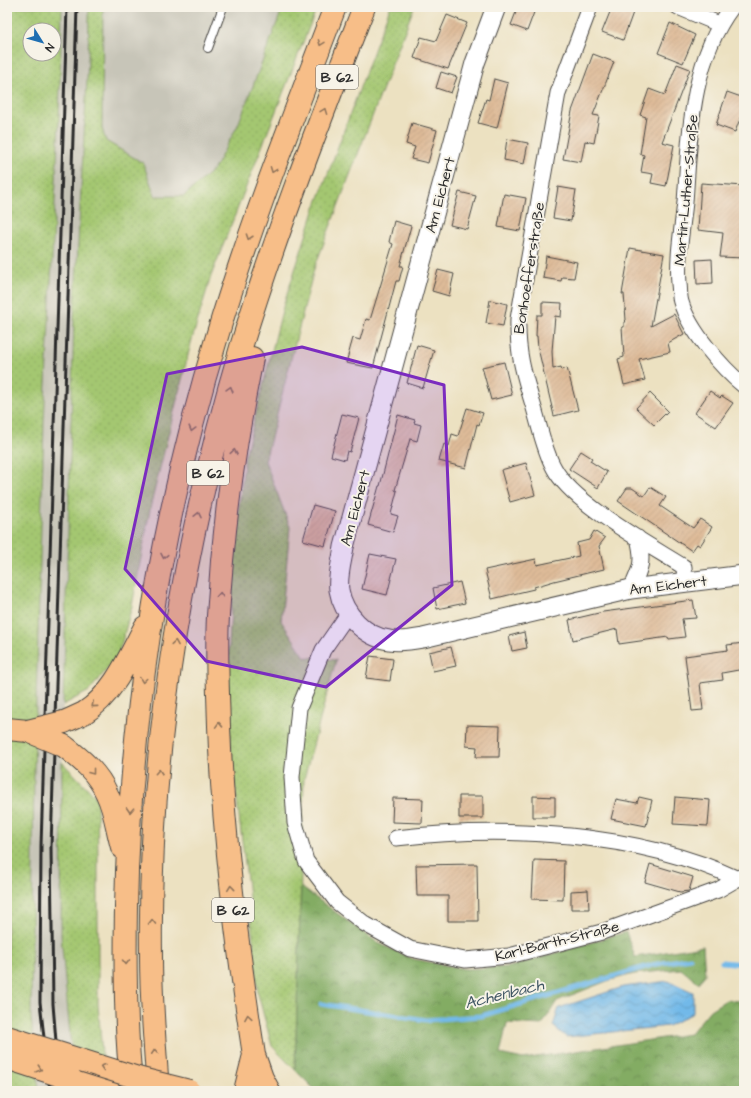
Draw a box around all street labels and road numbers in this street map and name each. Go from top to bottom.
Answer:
road number: B 62 [316,65,358,89]
street label: Martin-Luther-Straße [669,114,704,267]
street label: Am Eichert [420,155,461,235]
street label: Bonhoefferstraße [509,201,550,335]
road number: B 62 [187,461,229,485]
street label: Am Eichert [335,468,376,548]
street label: Am Eichert [628,570,708,601]
road number: B 62 [212,898,254,922]
street label: Karl-Barth-Straße [493,916,621,967]

